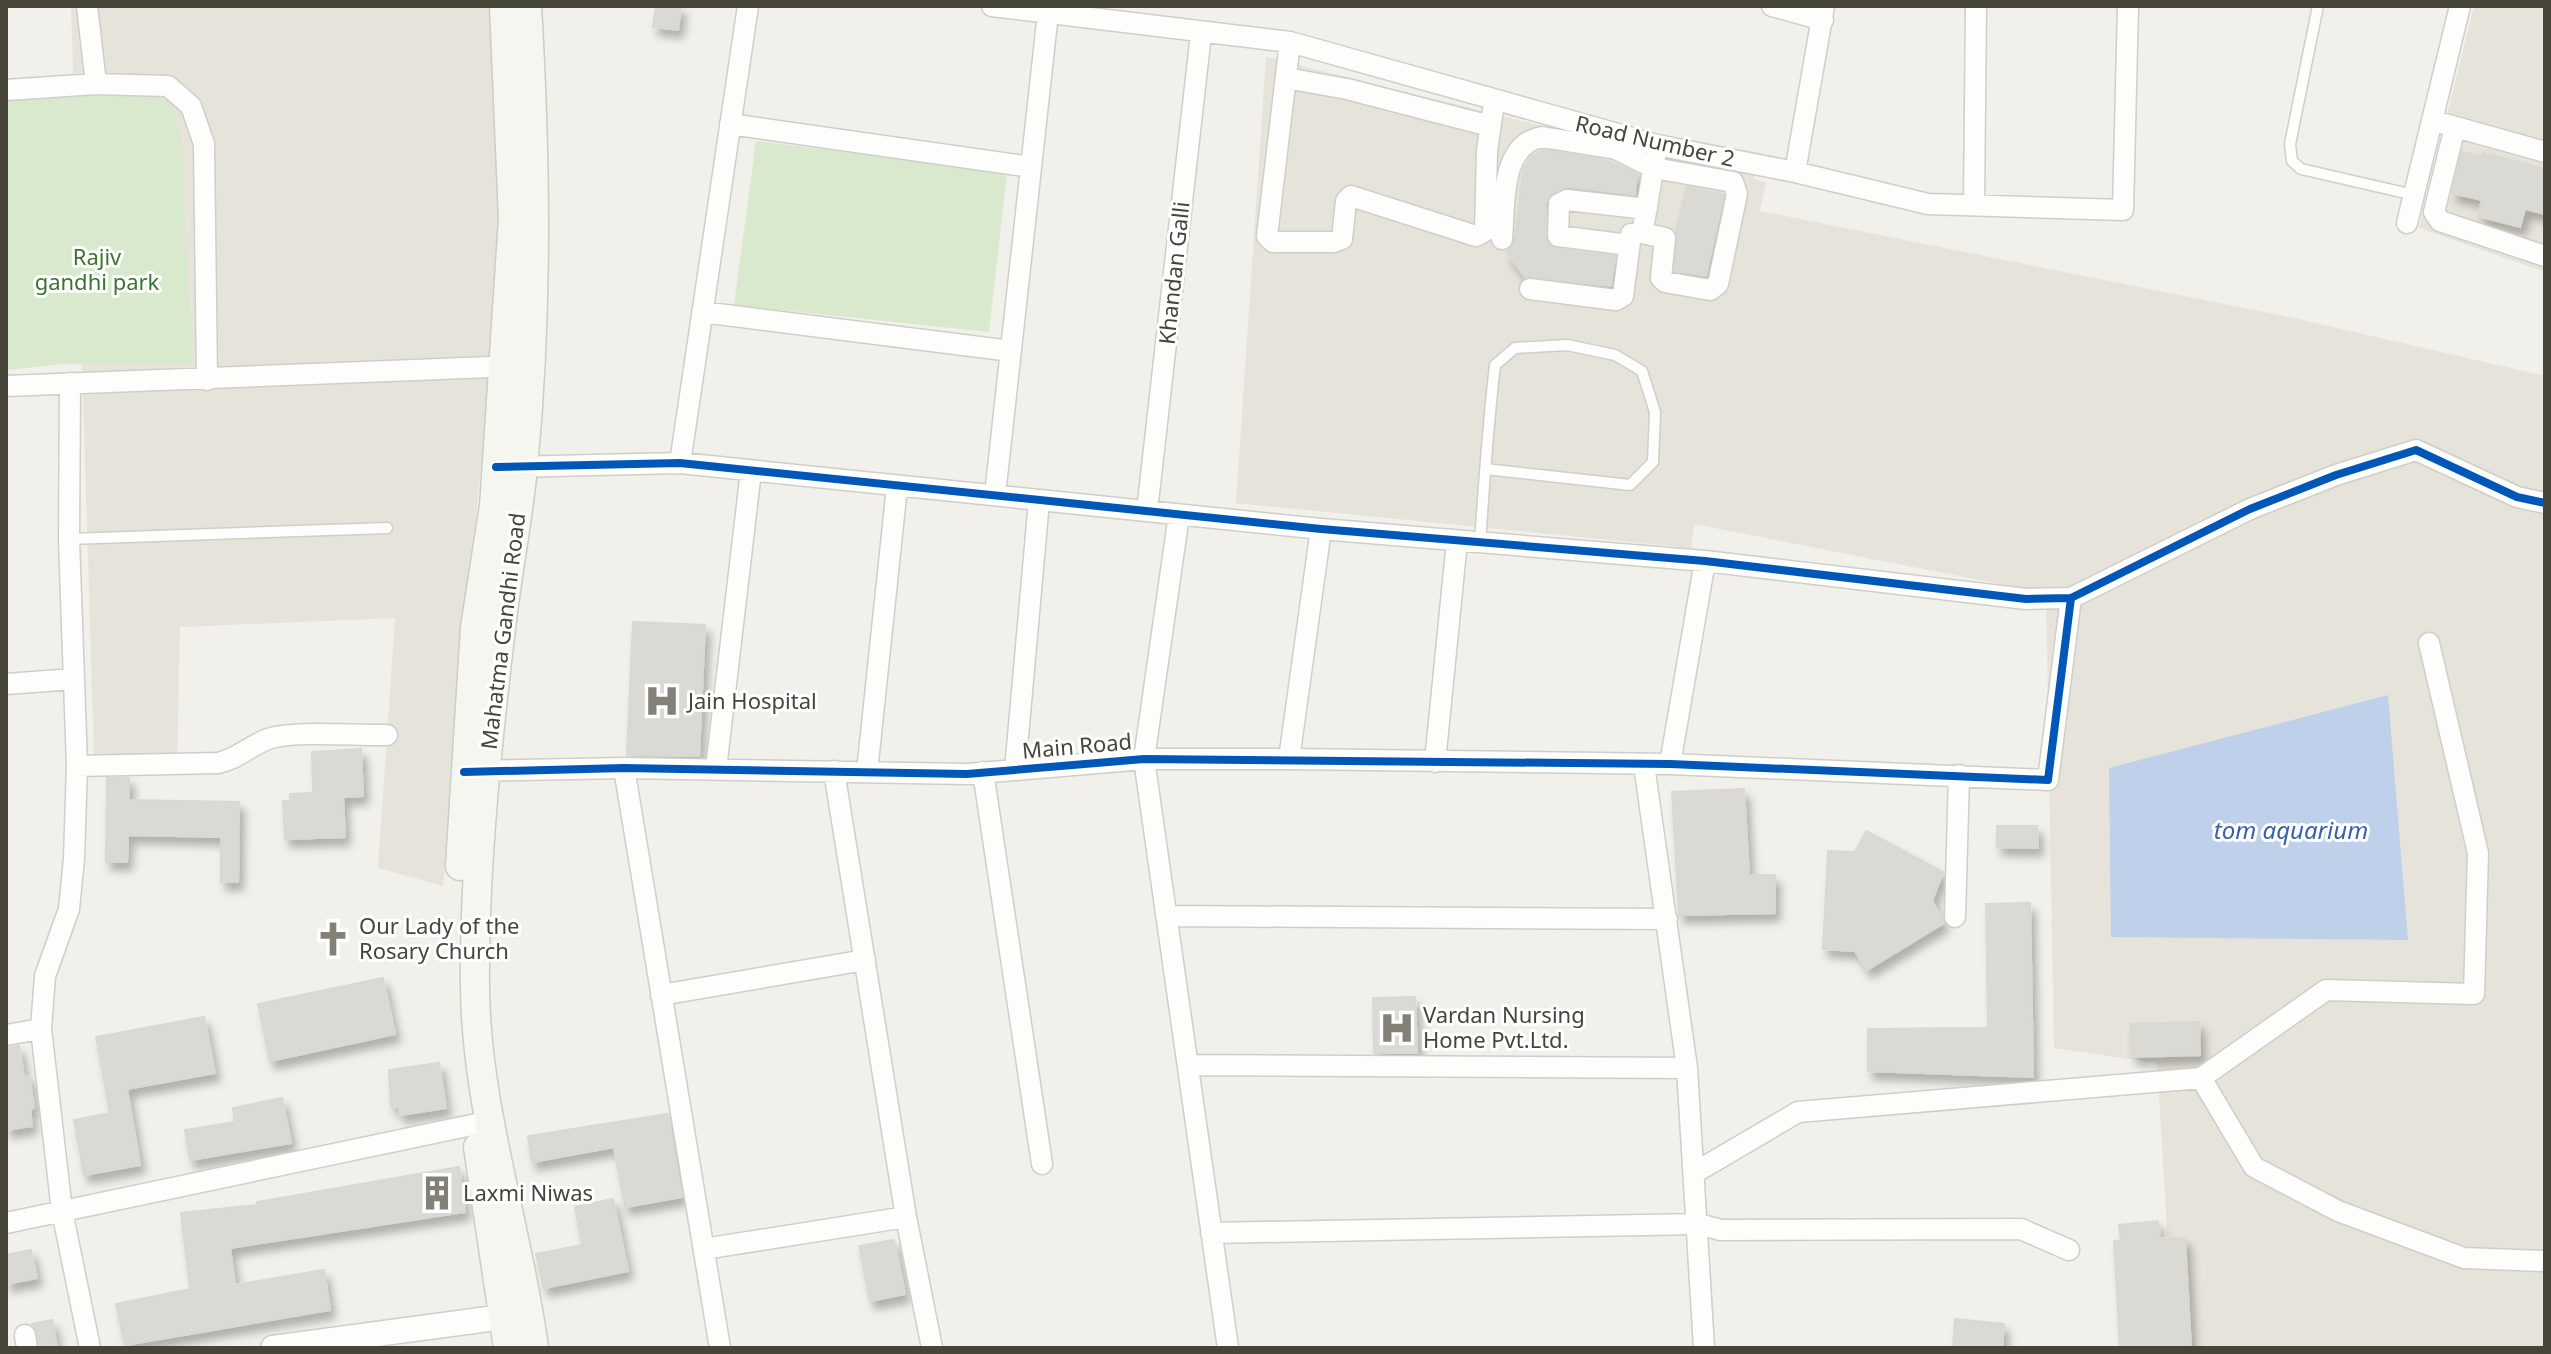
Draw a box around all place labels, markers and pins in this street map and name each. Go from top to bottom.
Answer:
hospital icon: Jain Hospital [643,682,681,720]
place label: Jain Hospital [686,685,817,715]
place label: Our Lady of the Rosary Church [359,910,519,965]
church icon: Our Lady of the Rosary Church [314,920,352,958]
place label: Vardan Nursing Home Pvt.Ltd. [1423,999,1585,1054]
hospital icon: Vardan Nursing Home Pvt.Ltd. [1378,1009,1416,1047]
building icon: Laxmi Niwas [418,1174,456,1212]
place label: Laxmi Niwas [463,1177,593,1207]

